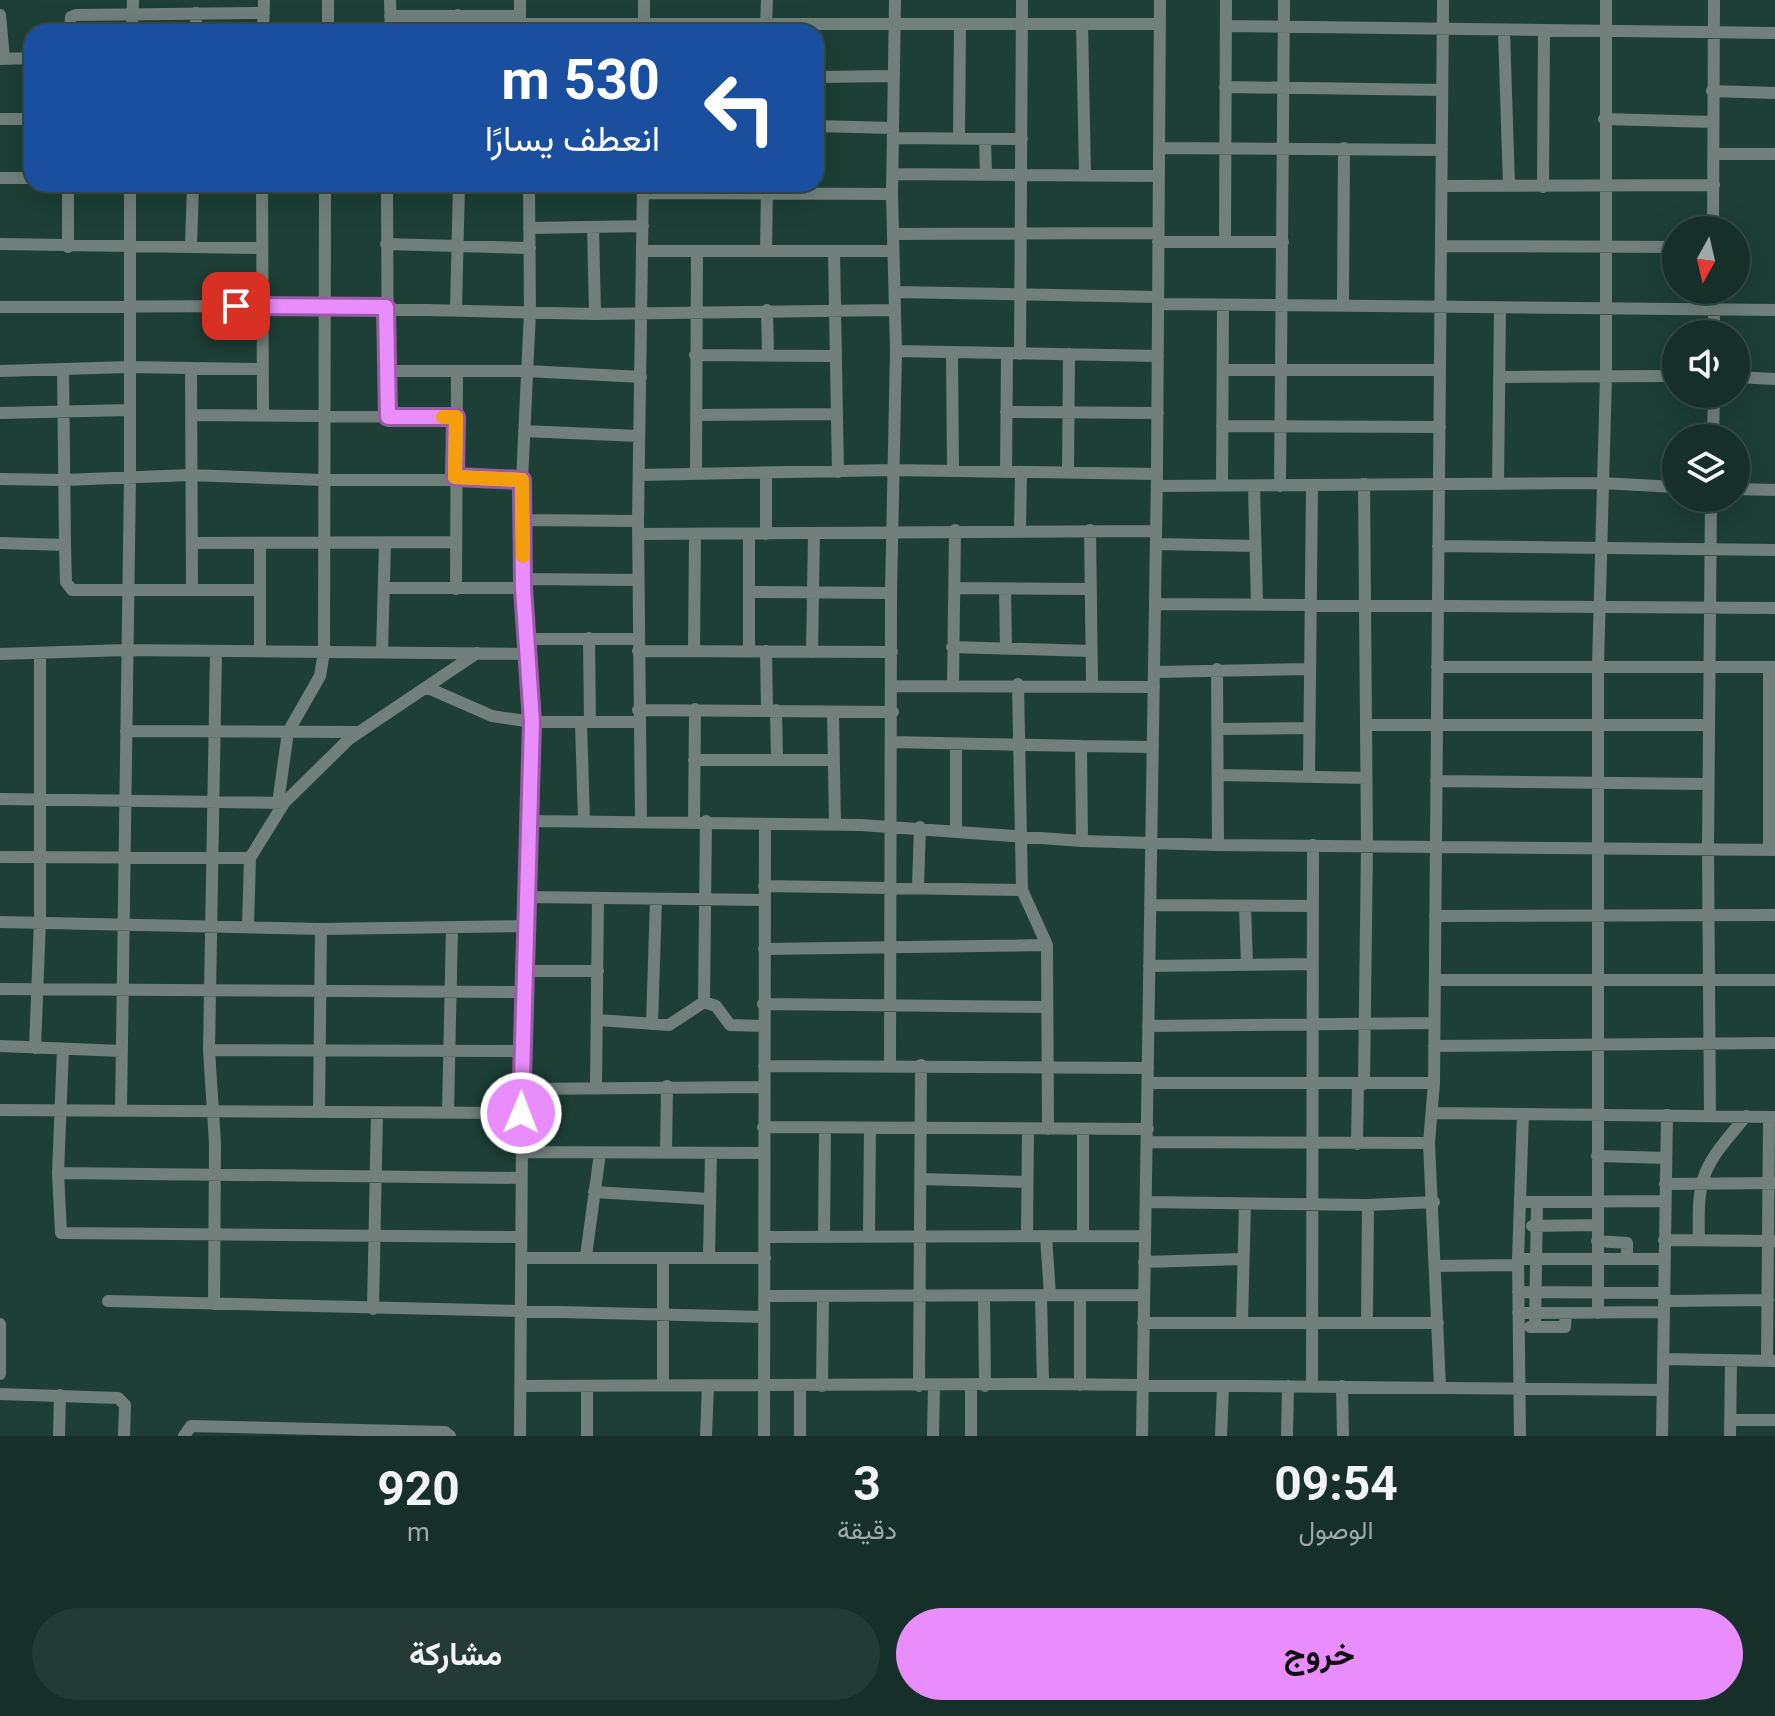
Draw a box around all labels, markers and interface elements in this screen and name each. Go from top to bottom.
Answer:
text: 530 m [501,47,660,113]
icon: left [688,56,792,160]
text: انعطف يسارًا [485,118,660,160]
north arrow [1662,216,1750,304]
map controls [1662,216,1750,512]
pin [202,272,270,340]
icon: arrive [214,284,258,328]
button: sound [1662,320,1750,408]
button: layers [1662,424,1750,512]
position arrow [479,1071,563,1155]
text: 3 [853,1455,881,1512]
text: 09:54 [1274,1455,1398,1512]
text: 920 [377,1460,460,1517]
text: دقيقة [837,1515,897,1545]
text: الوصول [1299,1515,1374,1545]
text: m [407,1517,430,1547]
button: مشاركة [32,1608,880,1700]
button: خروج [896,1608,1743,1700]

